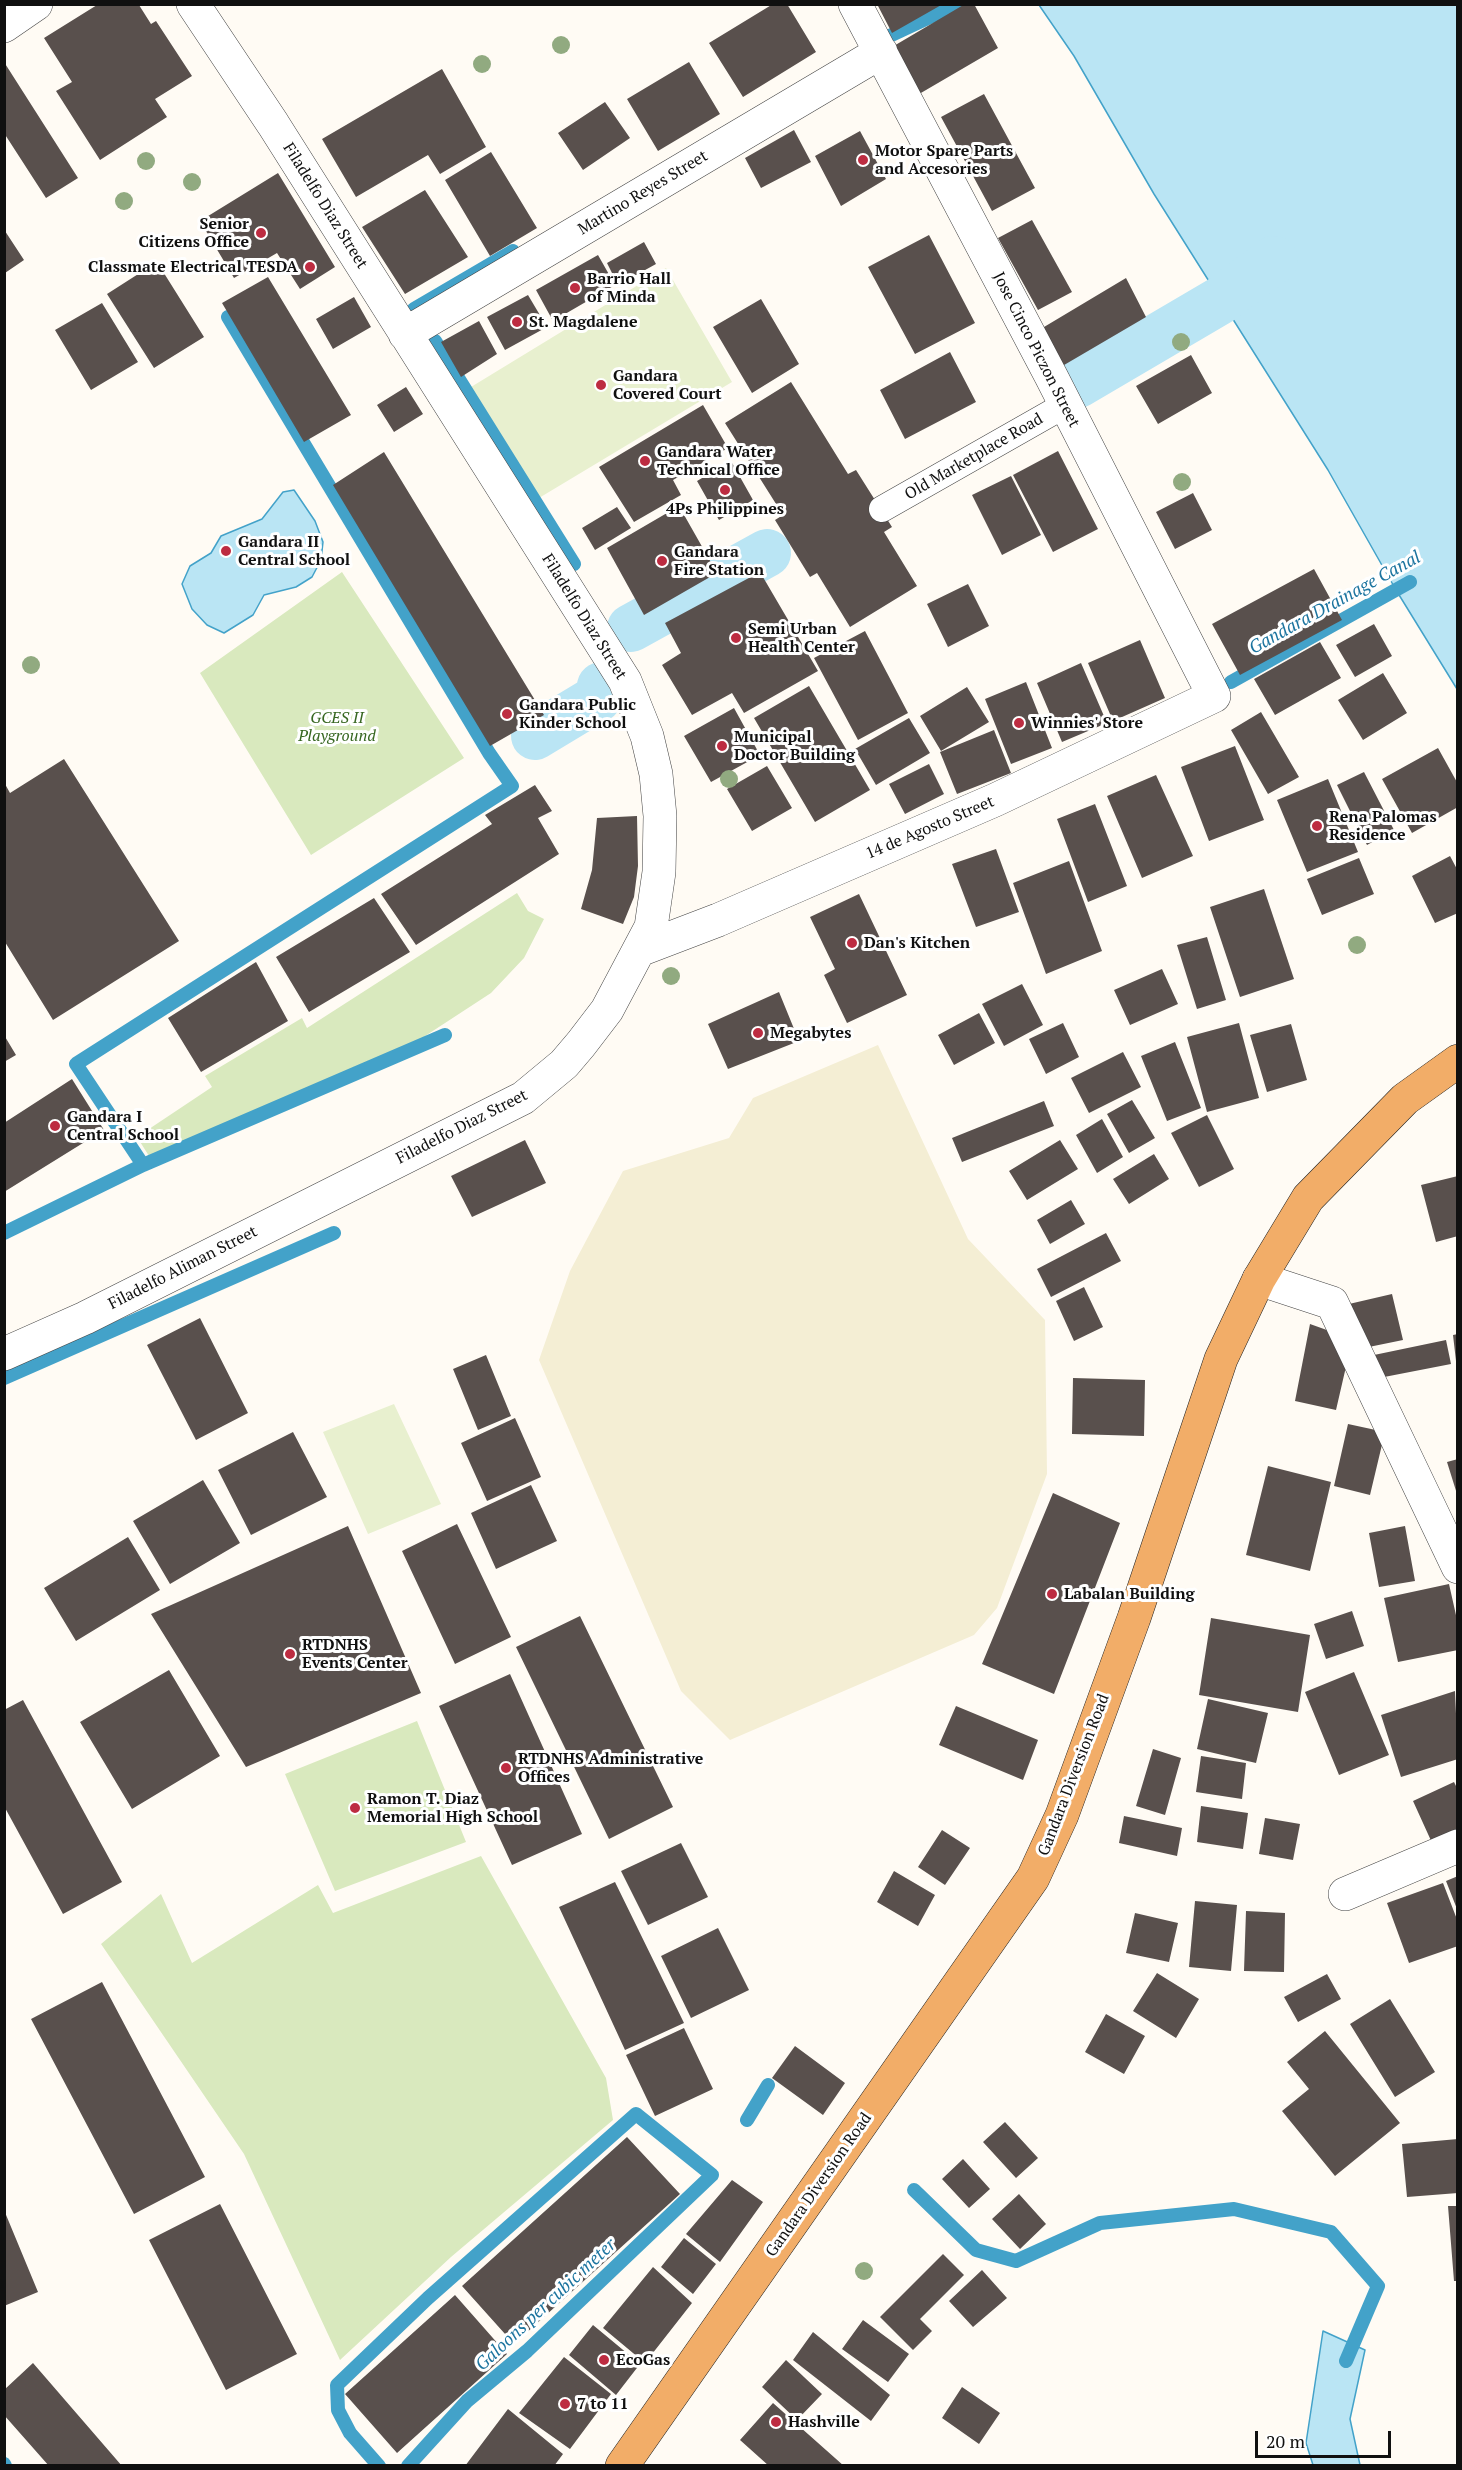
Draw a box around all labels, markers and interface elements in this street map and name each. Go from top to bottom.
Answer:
street label: Filadelfo Diaz Street [279,140,371,272]
place label: Motor Spare Parts and Accesories [875,141,1013,179]
street label: Martino Reyes Street [575,147,711,239]
marker: Motor Spare Parts and Accesories [856,153,870,167]
place label: Senior Citizens Office [138,214,249,252]
marker: Senior Citizens Office [254,226,268,240]
place label: Classmate Electrical TESDA [88,257,298,277]
marker: Classmate Electrical TESDA [303,260,317,274]
place label: Barrio Hall of Minda [587,269,671,307]
street label: Jose Cinco Piczon Street [988,269,1084,431]
marker: Barrio Hall of Minda [568,281,582,295]
place label: St. Magdalene [529,312,637,332]
marker: St. Magdalene [510,315,524,329]
place label: Gandara Covered Court [613,366,722,404]
marker: Gandara Covered Court [594,378,608,392]
street label: Old Marketplace Road [902,410,1046,504]
place label: Gandara Water Technical Office [657,442,780,480]
marker: Gandara Water Technical Office [638,454,652,468]
marker: 4Ps Philippines [718,483,732,497]
place label: 4Ps Philippines [666,499,784,519]
place label: Gandara II Central School [238,532,350,570]
place label: Gandara Fire Station [674,542,764,580]
marker: Gandara II Central School [219,544,233,558]
water label: Gandara Drainage Canal [1245,547,1425,659]
street label: Filadelfo Diaz Street [538,551,630,683]
marker: Gandara Fire Station [655,554,669,568]
place label: Semi Urban Health Center [748,619,855,657]
marker: Semi Urban Health Center [729,631,743,645]
place label: Gandara Public Kinder School [519,695,636,733]
marker: Gandara Public Kinder School [500,707,514,721]
park label: GCES II Playground [298,708,376,746]
place label: Winnies' Store [1031,713,1143,733]
marker: Winnies' Store [1012,716,1026,730]
place label: Municipal Doctor Building [734,727,855,765]
marker: Municipal Doctor Building [715,739,729,753]
street label: 14 de Agosto Street [863,792,997,864]
place label: Rena Palomas Residence [1329,807,1437,845]
marker: Rena Palomas Residence [1310,819,1324,833]
place label: Dan's Kitchen [864,933,970,953]
marker: Dan's Kitchen [845,936,859,950]
place label: Megabytes [770,1023,851,1043]
marker: Megabytes [751,1026,765,1040]
street label: Filadelfo Diaz Street [393,1086,531,1168]
place label: Gandara I Central School [67,1107,179,1145]
marker: Gandara I Central School [48,1119,62,1133]
street label: Filadelfo Aliman Street [105,1222,261,1314]
place label: Labalan Building [1064,1584,1195,1604]
marker: Labalan Building [1045,1587,1059,1601]
place label: RTDNHS Events Center [302,1635,408,1673]
marker: RTDNHS Events Center [283,1647,297,1661]
street label: Gandara Diversion Road [1034,1692,1114,1858]
place label: RTDNHS Administrative Offices [518,1749,703,1787]
marker: RTDNHS Administrative Offices [499,1761,513,1775]
place label: Ramon T. Diaz Memorial High School [367,1789,538,1827]
marker: Ramon T. Diaz Memorial High School [348,1801,362,1815]
street label: Gandara Diversion Road [762,2109,876,2261]
water label: Galoons per cubic meter [471,2234,621,2376]
place label: EcoGas [616,2350,670,2370]
marker: EcoGas [597,2353,611,2367]
place label: 7 to 11 [577,2394,629,2414]
marker: 7 to 11 [558,2397,572,2411]
place label: Hashville [788,2412,860,2432]
marker: Hashville [769,2415,783,2429]
scale bar [1258,2419,1394,2457]
text: 20 m [1266,2429,1305,2453]

